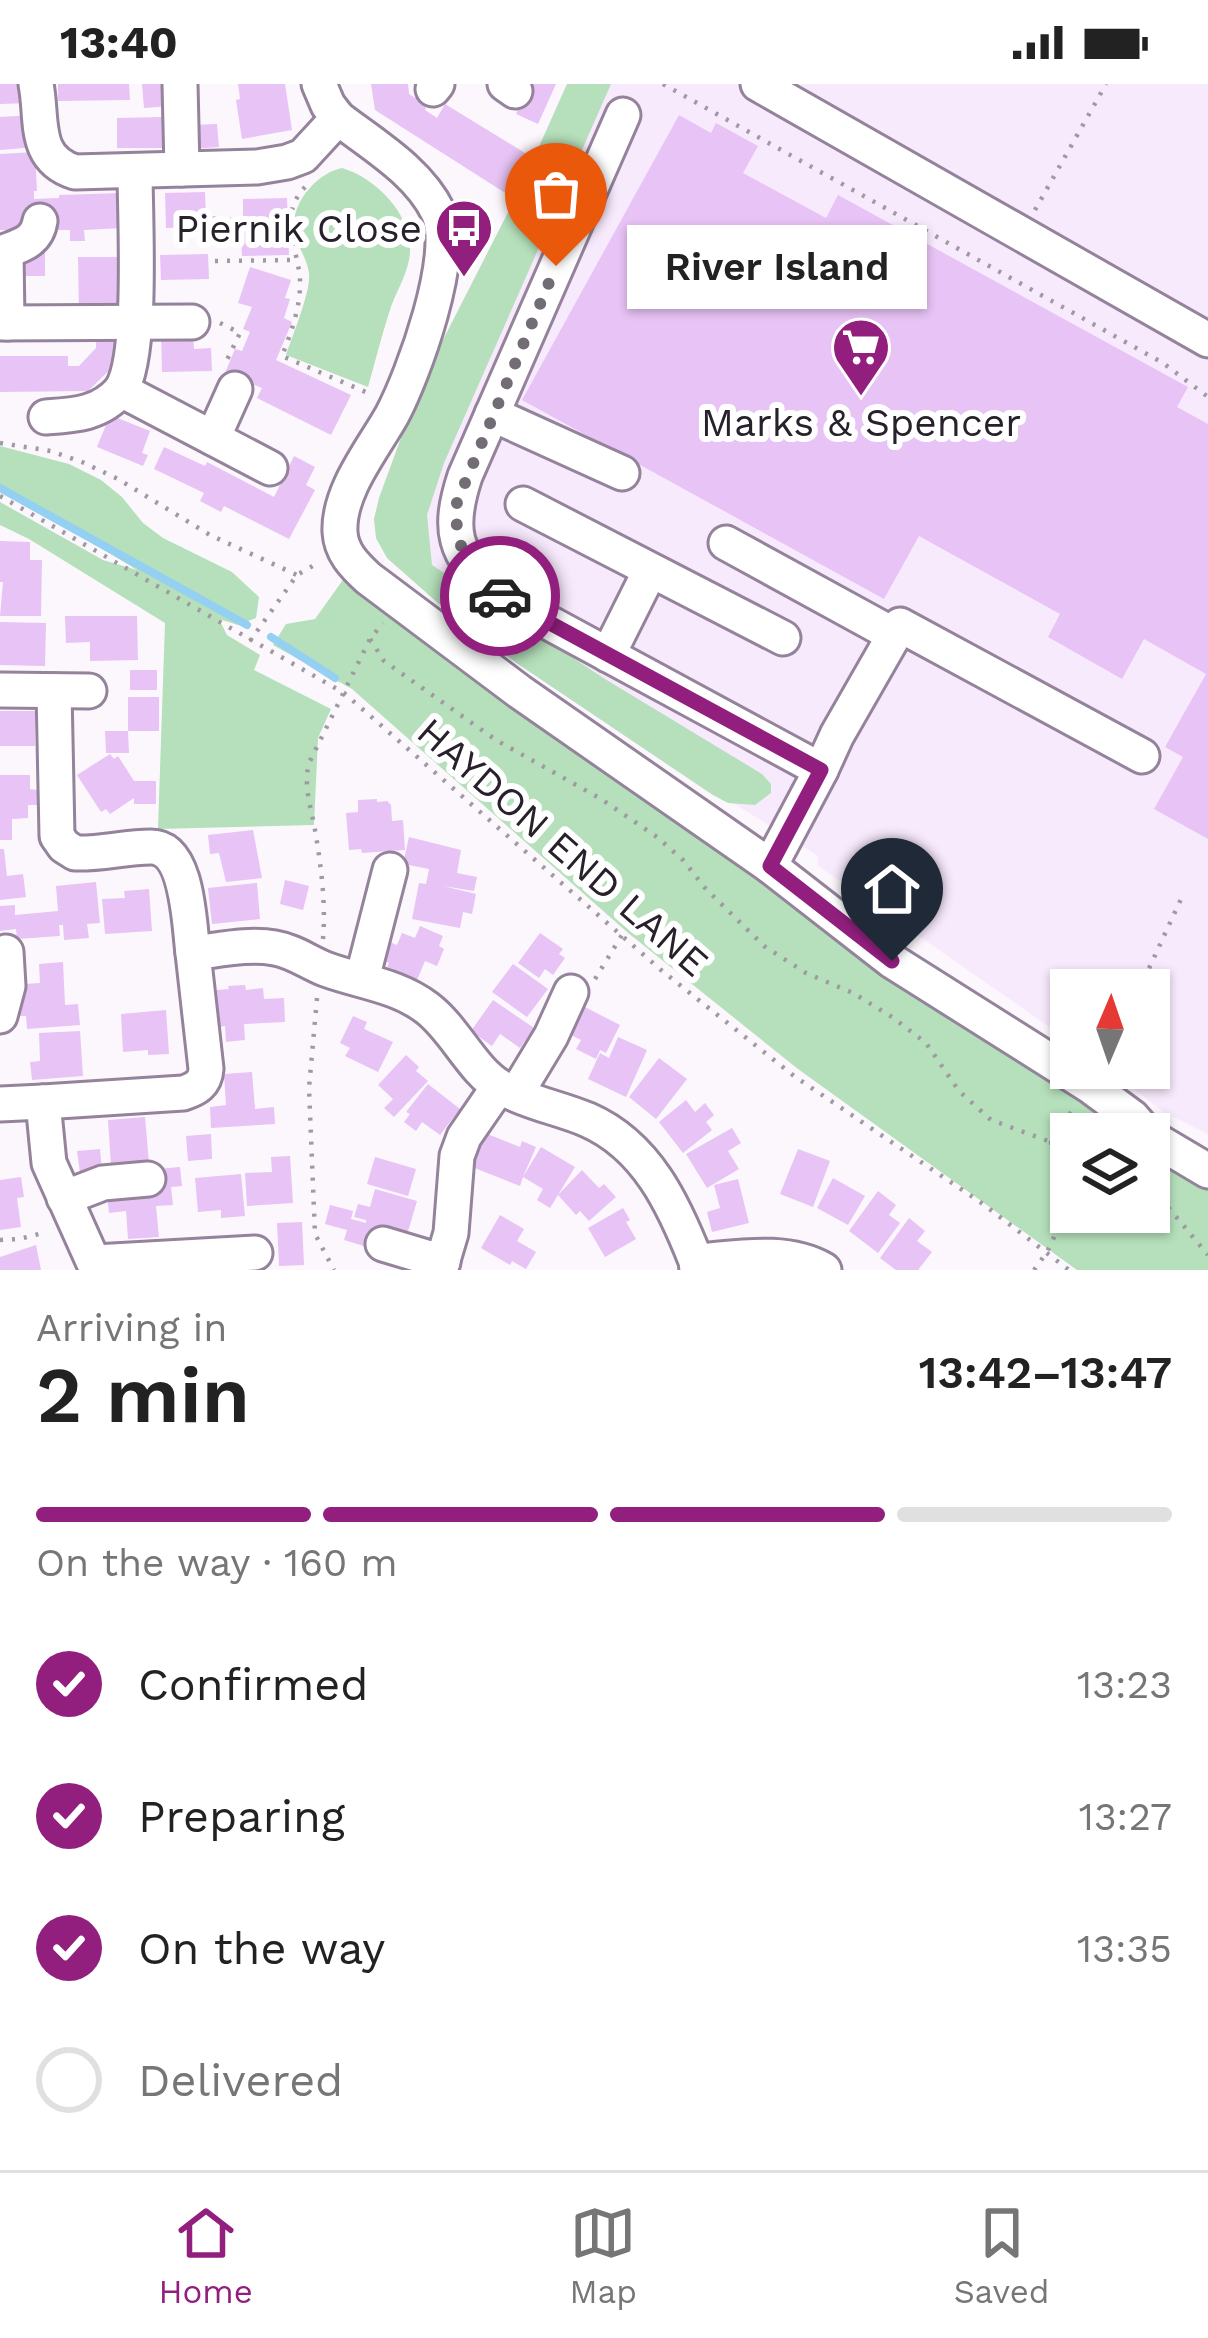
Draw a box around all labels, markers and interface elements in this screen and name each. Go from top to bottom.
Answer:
text: 13:40 [60,16,178,69]
pin [505,143,607,266]
icon: bag [523,161,589,227]
bus stop icon: Piernik Close [433,197,495,279]
place label: Piernik Close [175,206,422,251]
callout: River Island [628,224,928,308]
text: River Island [665,244,889,289]
supermarket icon: Marks & Spencer [830,316,892,398]
place label: Marks & Spencer [701,400,1021,445]
courier [440,536,560,656]
icon: car [467,563,533,629]
street label: HAYDON END LANE [409,709,717,985]
pin [841,838,943,961]
icon: home [859,856,925,922]
north arrow [1050,969,1170,1089]
map controls [1050,969,1170,1233]
button: layers [1050,1113,1170,1233]
text: Arriving in [36,1305,227,1350]
text: 13:42–13:47 [919,1346,1172,1399]
text: 2 min [36,1349,250,1441]
text: On the way · 160 m [36,1540,398,1585]
icon: check [36,1651,102,1717]
text: Confirmed [138,1658,369,1711]
text: 13:23 [1077,1662,1172,1707]
icon: check [36,1783,102,1849]
text: Preparing [138,1790,345,1843]
text: 13:27 [1079,1794,1172,1839]
icon: check [36,1915,102,1981]
text: On the way [138,1922,385,1975]
text: 13:35 [1077,1926,1172,1971]
text: Delivered [138,2054,343,2107]
tab: Home [158,2200,253,2311]
tab: Map [570,2200,637,2311]
tab: Saved [954,2200,1050,2311]

